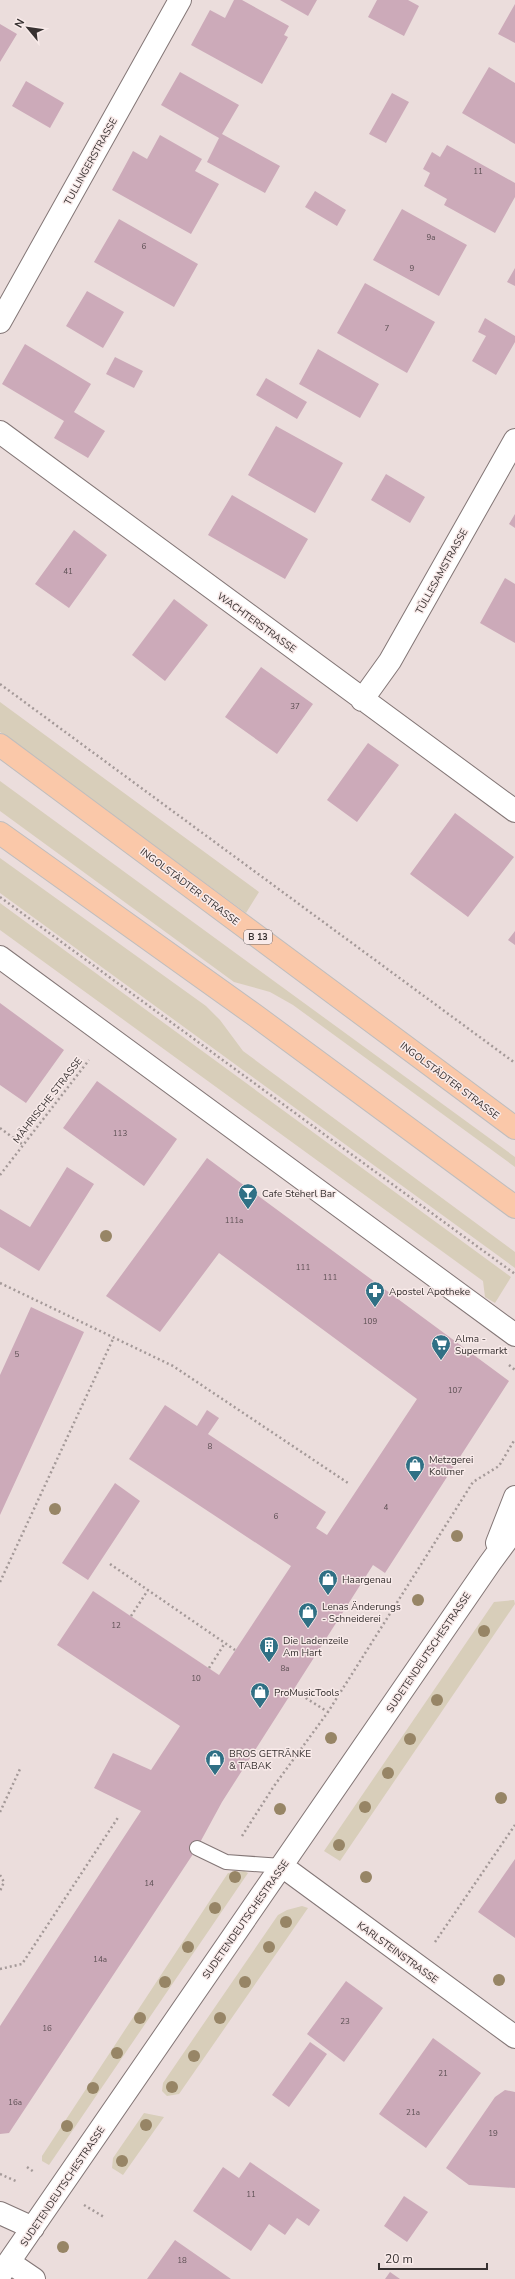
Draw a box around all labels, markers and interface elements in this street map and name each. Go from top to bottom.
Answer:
north arrow [8,8,48,48]
text: N [11,16,28,31]
street label: TULLINGERSTRASSE [61,115,121,208]
house number: 11 [473,166,483,177]
house number: 9a [426,232,436,243]
house number: 6 [142,241,147,252]
house number: 9 [410,263,415,274]
house number: 7 [385,323,390,334]
street label: TÜLLESAMSTRASSE [413,526,471,617]
house number: 41 [63,566,73,577]
street label: WACHTERSTRASSE [214,589,299,656]
house number: 37 [290,701,300,712]
street label: INGOLSTÄDTER STRASSE [137,845,242,929]
road number: B 13 [244,930,272,944]
street label: INGOLSTÄDTER STRASSE [397,1039,502,1123]
street label: MÄHRISCHE STRASSE [10,1055,86,1147]
house number: 113 [113,1128,127,1139]
bar icon: Cafe Steherl Bar [237,1182,259,1210]
place label: Cafe Steherl Bar [262,1187,336,1201]
house number: 111a [225,1215,243,1226]
house number: 111 [296,1262,310,1273]
house number: 111 [323,1272,337,1283]
pharmacy icon: Apostel Apotheke [364,1280,386,1308]
place label: Apostel Apotheke [389,1285,470,1299]
house number: 109 [363,1316,377,1327]
place label: Alma - Supermarkt [455,1332,508,1358]
supermarket icon: Alma - Supermarkt [430,1333,452,1361]
house number: 5 [15,1349,20,1360]
house number: 107 [448,1385,462,1396]
house number: 8 [208,1441,213,1452]
place label: Metzgerei Kollmer [429,1453,473,1479]
shop icon: Metzgerei Kollmer [404,1454,426,1482]
house number: 4 [384,1502,389,1513]
house number: 6 [274,1511,279,1522]
shop icon: Haargenau [317,1568,339,1596]
place label: Haargenau [342,1573,392,1587]
street label: SUDETENDEUTSCHESTRASSE [383,1590,475,1715]
place label: Lenas Änderungs - Schneiderei [322,1600,401,1626]
shop icon: Lenas Änderungs - Schneiderei [297,1601,319,1629]
house number: 12 [111,1620,121,1631]
place label: Die Ladenzeile Am Hart [283,1634,349,1660]
building icon: Die Ladenzeile Am Hart [258,1635,280,1663]
house number: 8a [280,1663,290,1674]
house number: 10 [191,1673,201,1684]
shop icon: ProMusicTools [249,1681,271,1709]
place label: ProMusicTools [274,1686,340,1700]
place label: BROS GETRÄNKE & TABAK [229,1747,311,1773]
shop icon: BROS GETRÄNKE & TABAK [204,1748,226,1776]
street label: SUDETENDEUTSCHESTRASSE [199,1857,292,1982]
house number: 14 [144,1878,154,1889]
street label: KARLSTEINSTRASSE [354,1919,441,1987]
house number: 14a [93,1954,107,1965]
house number: 23 [340,2016,350,2027]
house number: 16 [42,2023,52,2034]
house number: 21 [438,2068,448,2079]
house number: 16a [8,2097,22,2108]
house number: 21a [406,2107,420,2118]
street label: SUDETENDEUTSCHESTRASSE [17,2124,109,2249]
house number: 19 [488,2128,498,2139]
house number: 11 [246,2189,256,2200]
scale bar [379,2245,487,2271]
text: 20 m [385,2251,413,2267]
house number: 18 [177,2255,187,2266]

